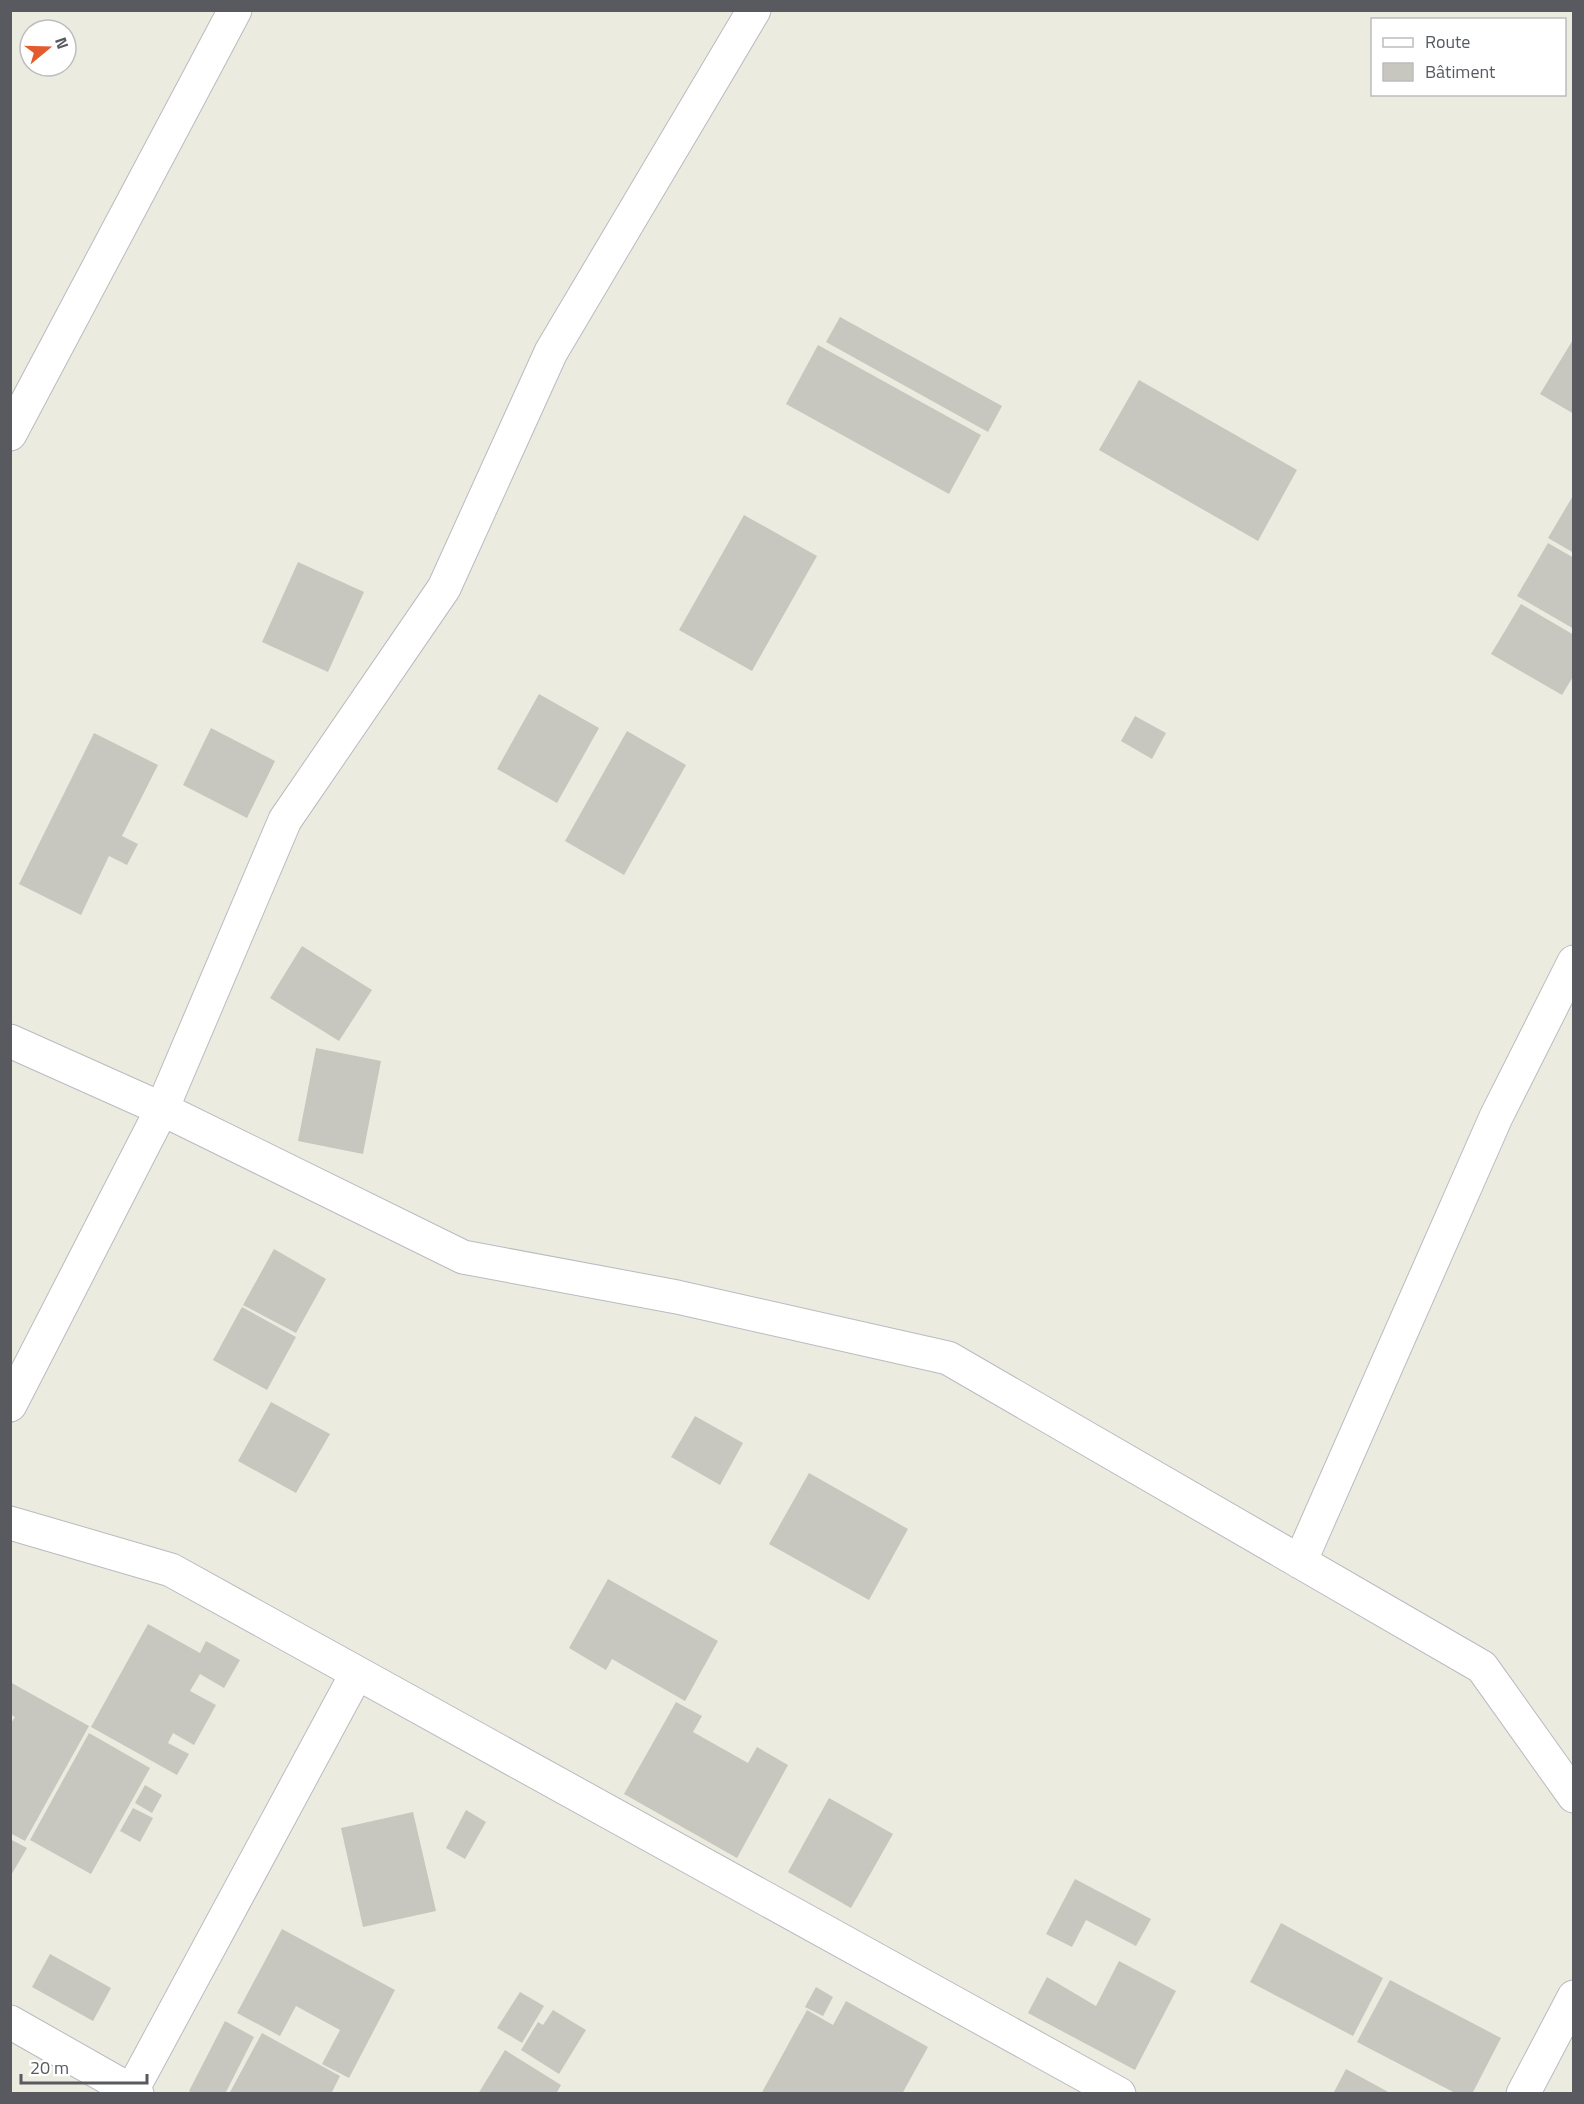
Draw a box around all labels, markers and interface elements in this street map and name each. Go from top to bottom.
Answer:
north arrow [18,18,78,78]
legend [1371,18,1566,96]
text: Route [1425,28,1470,55]
text: N [49,34,75,52]
text: Bâtiment [1425,58,1496,85]
scale bar [21,2047,147,2085]
text: 20 m [30,2054,69,2081]

